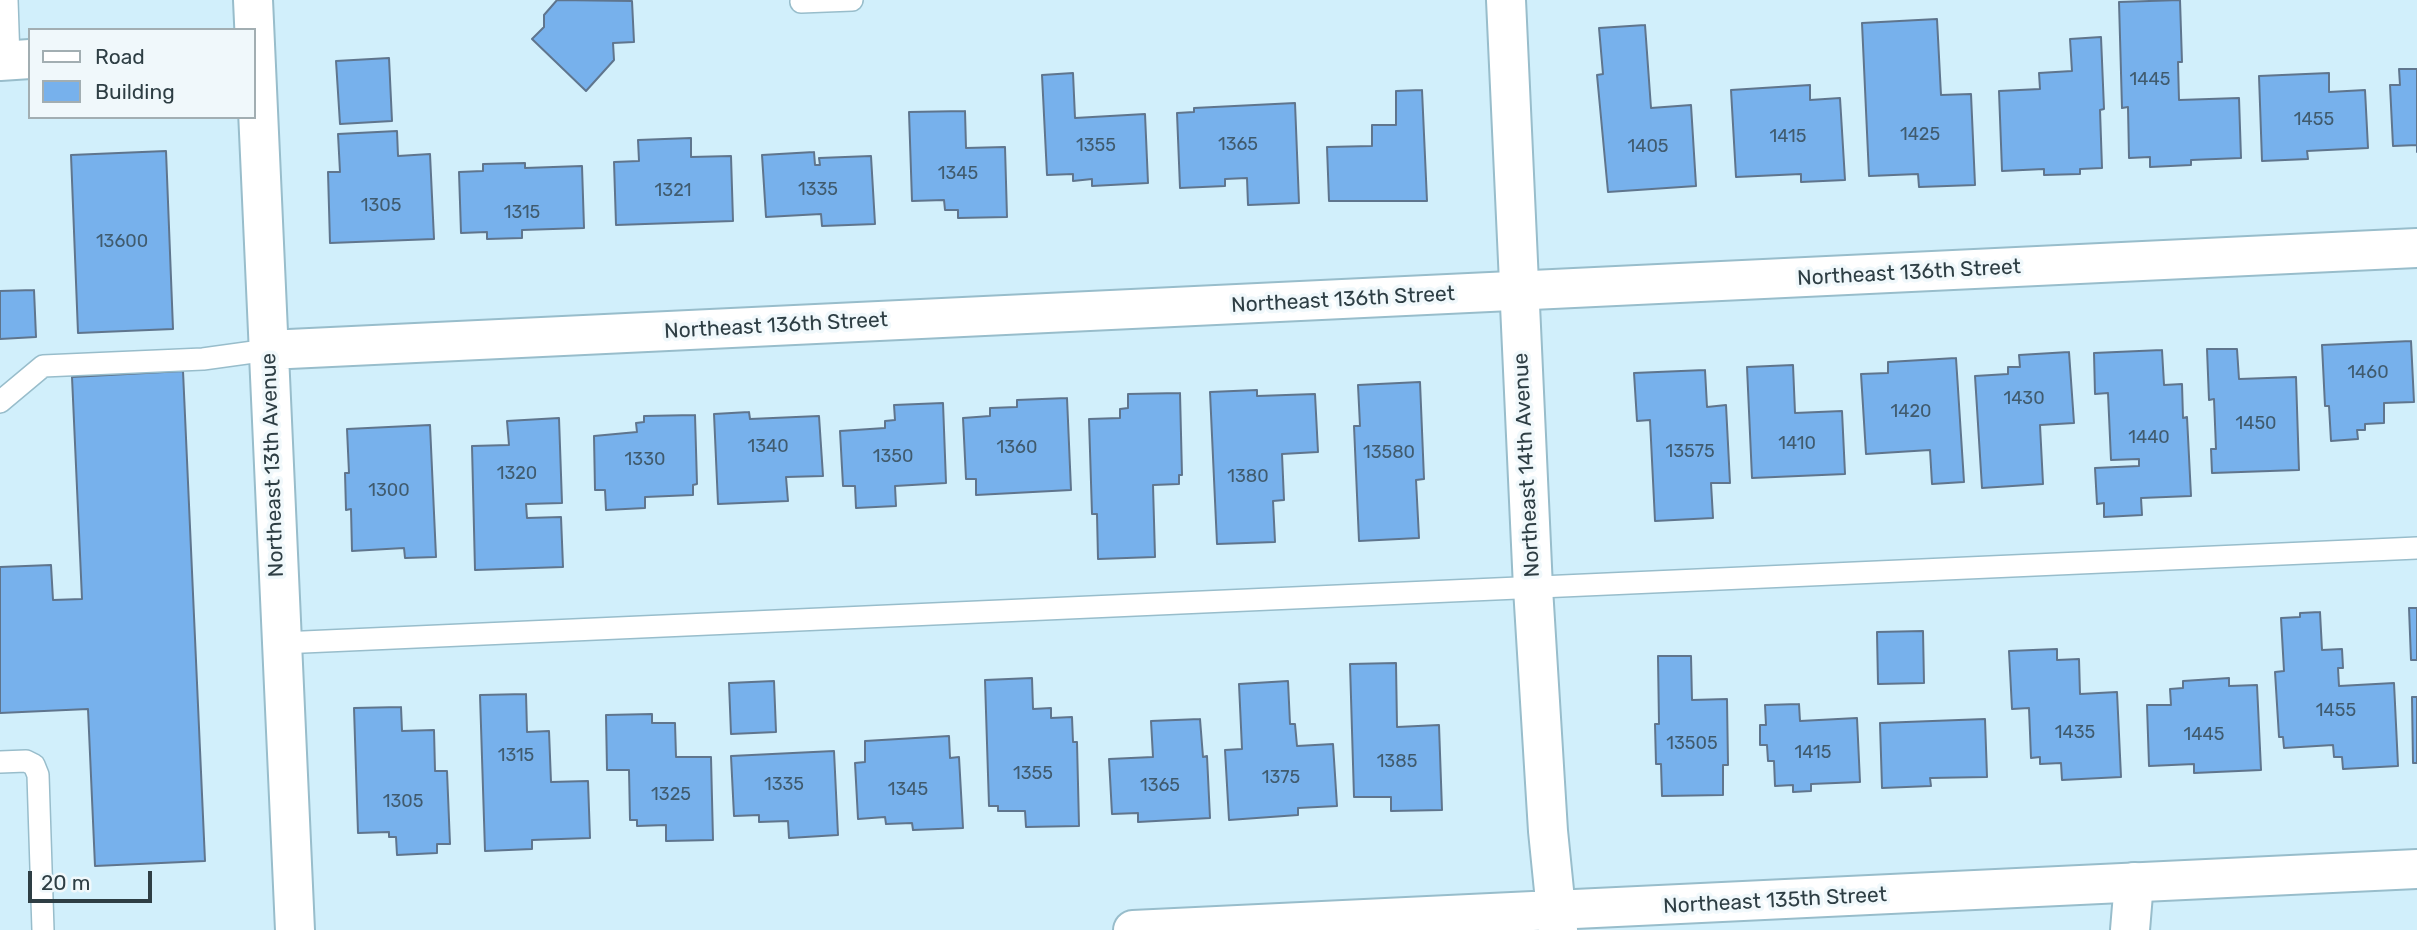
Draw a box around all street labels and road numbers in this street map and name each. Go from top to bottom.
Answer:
street label: Northeast 136th Street [1796,255,2022,291]
street label: Northeast 136th Street [1230,282,1456,318]
street label: Northeast 136th Street [663,308,889,344]
street label: Northeast 13th Avenue [256,352,290,578]
street label: Northeast 14th Avenue [1509,352,1545,578]
street label: Northeast 135th Street [1663,883,1887,919]

